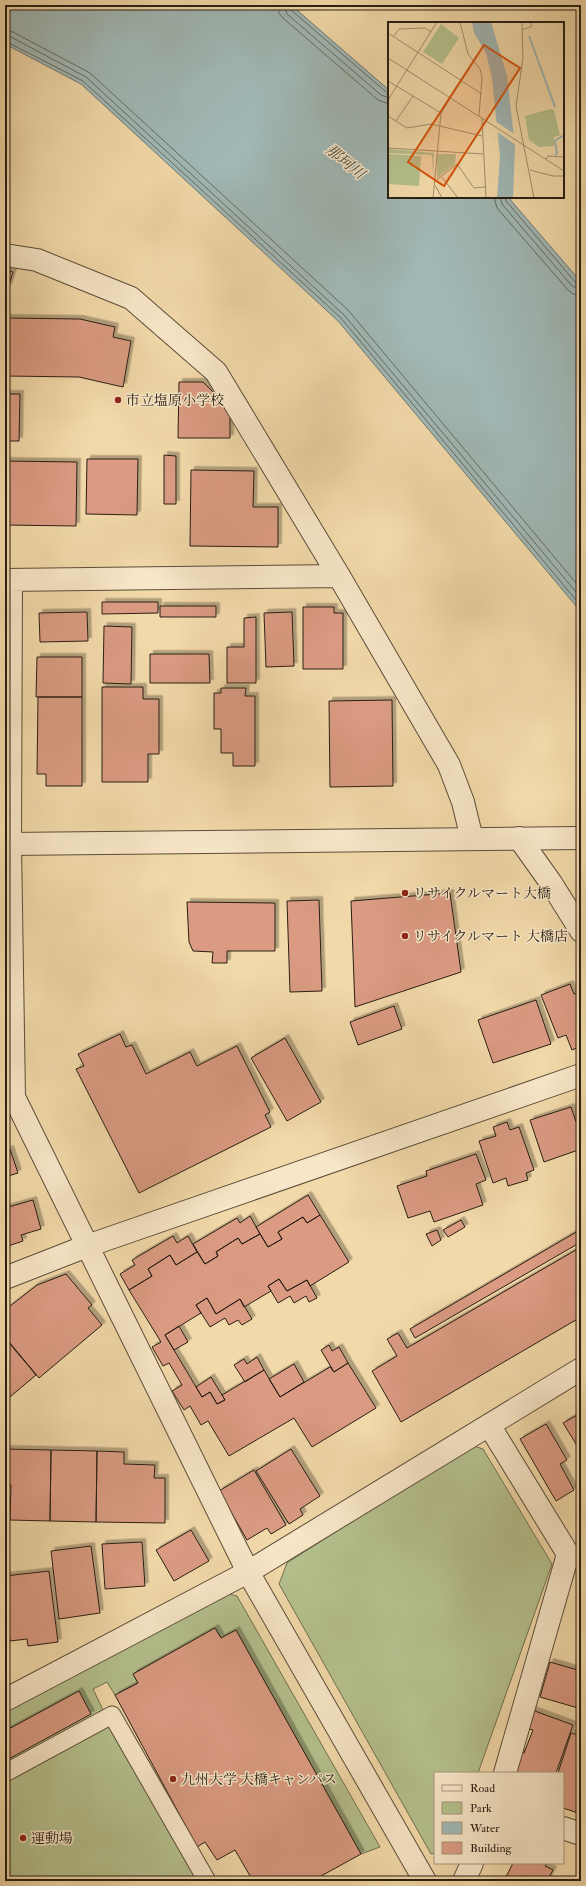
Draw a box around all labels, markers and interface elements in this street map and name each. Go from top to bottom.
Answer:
inset map [388,22,564,198]
water label: 那珂川 [322,140,370,185]
place label: 市立塩原小学校 [126,392,224,409]
marker: 市立塩原小学校 [113,395,123,405]
place label: リサイクルマート大橋 [413,885,551,902]
marker: リサイクルマート大橋 [400,888,410,898]
place label: リサイクルマート 大橋店 [413,928,568,945]
marker: リサイクルマート 大橋店 [400,931,410,941]
place label: 九州大学 大橋キャンパス [181,1771,337,1788]
legend [434,1772,564,1864]
marker: 九州大学 大橋キャンパス [168,1774,178,1784]
text: Road [470,1781,495,1796]
text: Park [470,1801,492,1816]
text: Water [469,1821,500,1836]
place label: 運動場 [31,1830,73,1847]
marker: 運動場 [18,1833,28,1843]
text: Building [470,1841,513,1856]

